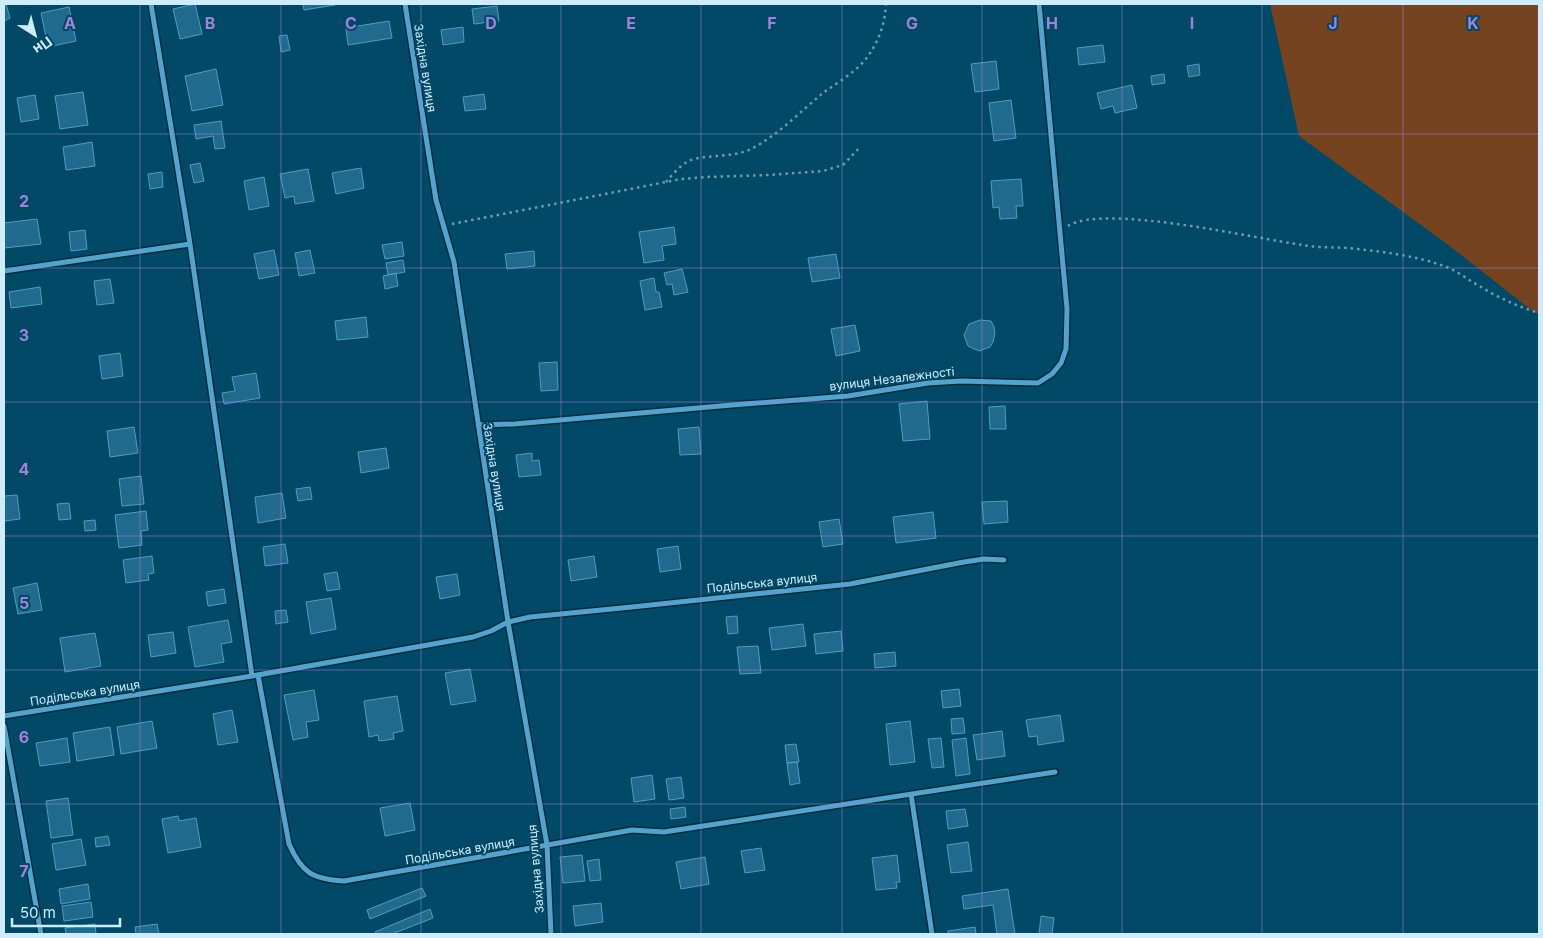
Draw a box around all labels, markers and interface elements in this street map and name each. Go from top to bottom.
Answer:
north arrow [10,10,60,60]
text: A [64,13,76,33]
text: B [205,13,215,33]
text: C [345,13,357,33]
text: D [485,13,497,33]
text: E [626,13,636,33]
text: F [767,13,777,33]
text: G [906,13,918,33]
text: H [1046,13,1058,33]
text: I [1190,13,1194,33]
text: J [1328,13,1338,33]
text: K [1467,13,1479,33]
street label: Західна вулиця [411,23,440,113]
text: Пн [30,33,56,58]
text: 2 [19,191,29,211]
text: 3 [19,325,29,345]
street label: вулиця Незалежності [829,363,955,394]
street label: Західна вулиця [480,422,509,512]
text: 4 [19,459,30,479]
street label: Подільська вулиця [706,569,818,596]
text: 5 [19,593,29,613]
street label: Подільська вулиця [29,676,141,709]
text: 6 [19,727,29,747]
street label: Західна вулиця [524,824,547,914]
street label: Подільська вулиця [404,833,516,868]
text: 7 [19,861,29,881]
scale bar [12,896,120,928]
text: 50 m [20,903,56,922]

